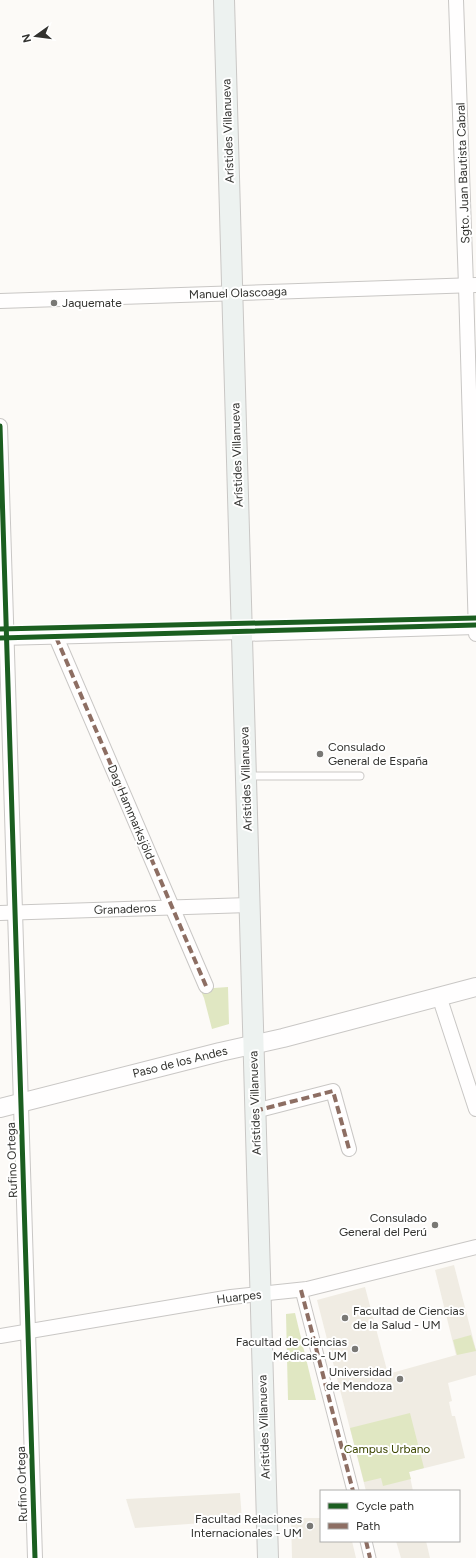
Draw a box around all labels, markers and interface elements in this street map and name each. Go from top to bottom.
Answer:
north arrow [16,16,56,56]
text: N [19,33,34,44]
street label: Arístides Villanueva [219,79,237,183]
street label: Sgto. Juan Bautista Cabral [454,102,472,244]
street label: Manuel Olascoaga [189,284,287,302]
place label: Jaquemate [62,296,122,310]
marker: Jaquemate [49,298,59,308]
street label: Arístides Villanueva [228,403,246,507]
street label: Arístides Villanueva [237,727,255,831]
place label: Consulado General de España [328,740,428,768]
marker: Consulado General de España [315,749,325,759]
street label: Dag Hammarksjöld [105,763,157,861]
street label: Granaderos [94,901,157,917]
street label: Paso de los Andes [131,1043,229,1081]
street label: Arístides Villanueva [246,1051,264,1155]
street label: Rufino Ortega [4,1122,20,1198]
place label: Consulado General del Perú [339,1211,427,1239]
marker: Consulado General del Perú [430,1220,440,1230]
street label: Huarpes [216,1287,263,1307]
place label: Facultad de Ciencias de la Salud - UM [353,1304,465,1332]
marker: Facultad de Ciencias de la Salud - UM [340,1313,350,1323]
place label: Facultad de Ciencias Médicas - UM [236,1335,347,1363]
marker: Facultad de Ciencias Médicas - UM [350,1344,360,1354]
place label: Universidad de Mendoza [326,1365,392,1393]
marker: Universidad de Mendoza [395,1374,405,1384]
street label: Arístides Villanueva [255,1375,273,1479]
park label: Campus Urbano [344,1442,430,1456]
street label: Rufino Ortega [14,1446,30,1522]
legend [320,1490,460,1542]
text: Cycle path [356,1499,414,1513]
place label: Facultad Relaciones Internacionales - UM [191,1512,302,1540]
text: Path [356,1519,380,1533]
marker: Facultad Relaciones Internacionales - UM [305,1521,315,1531]

